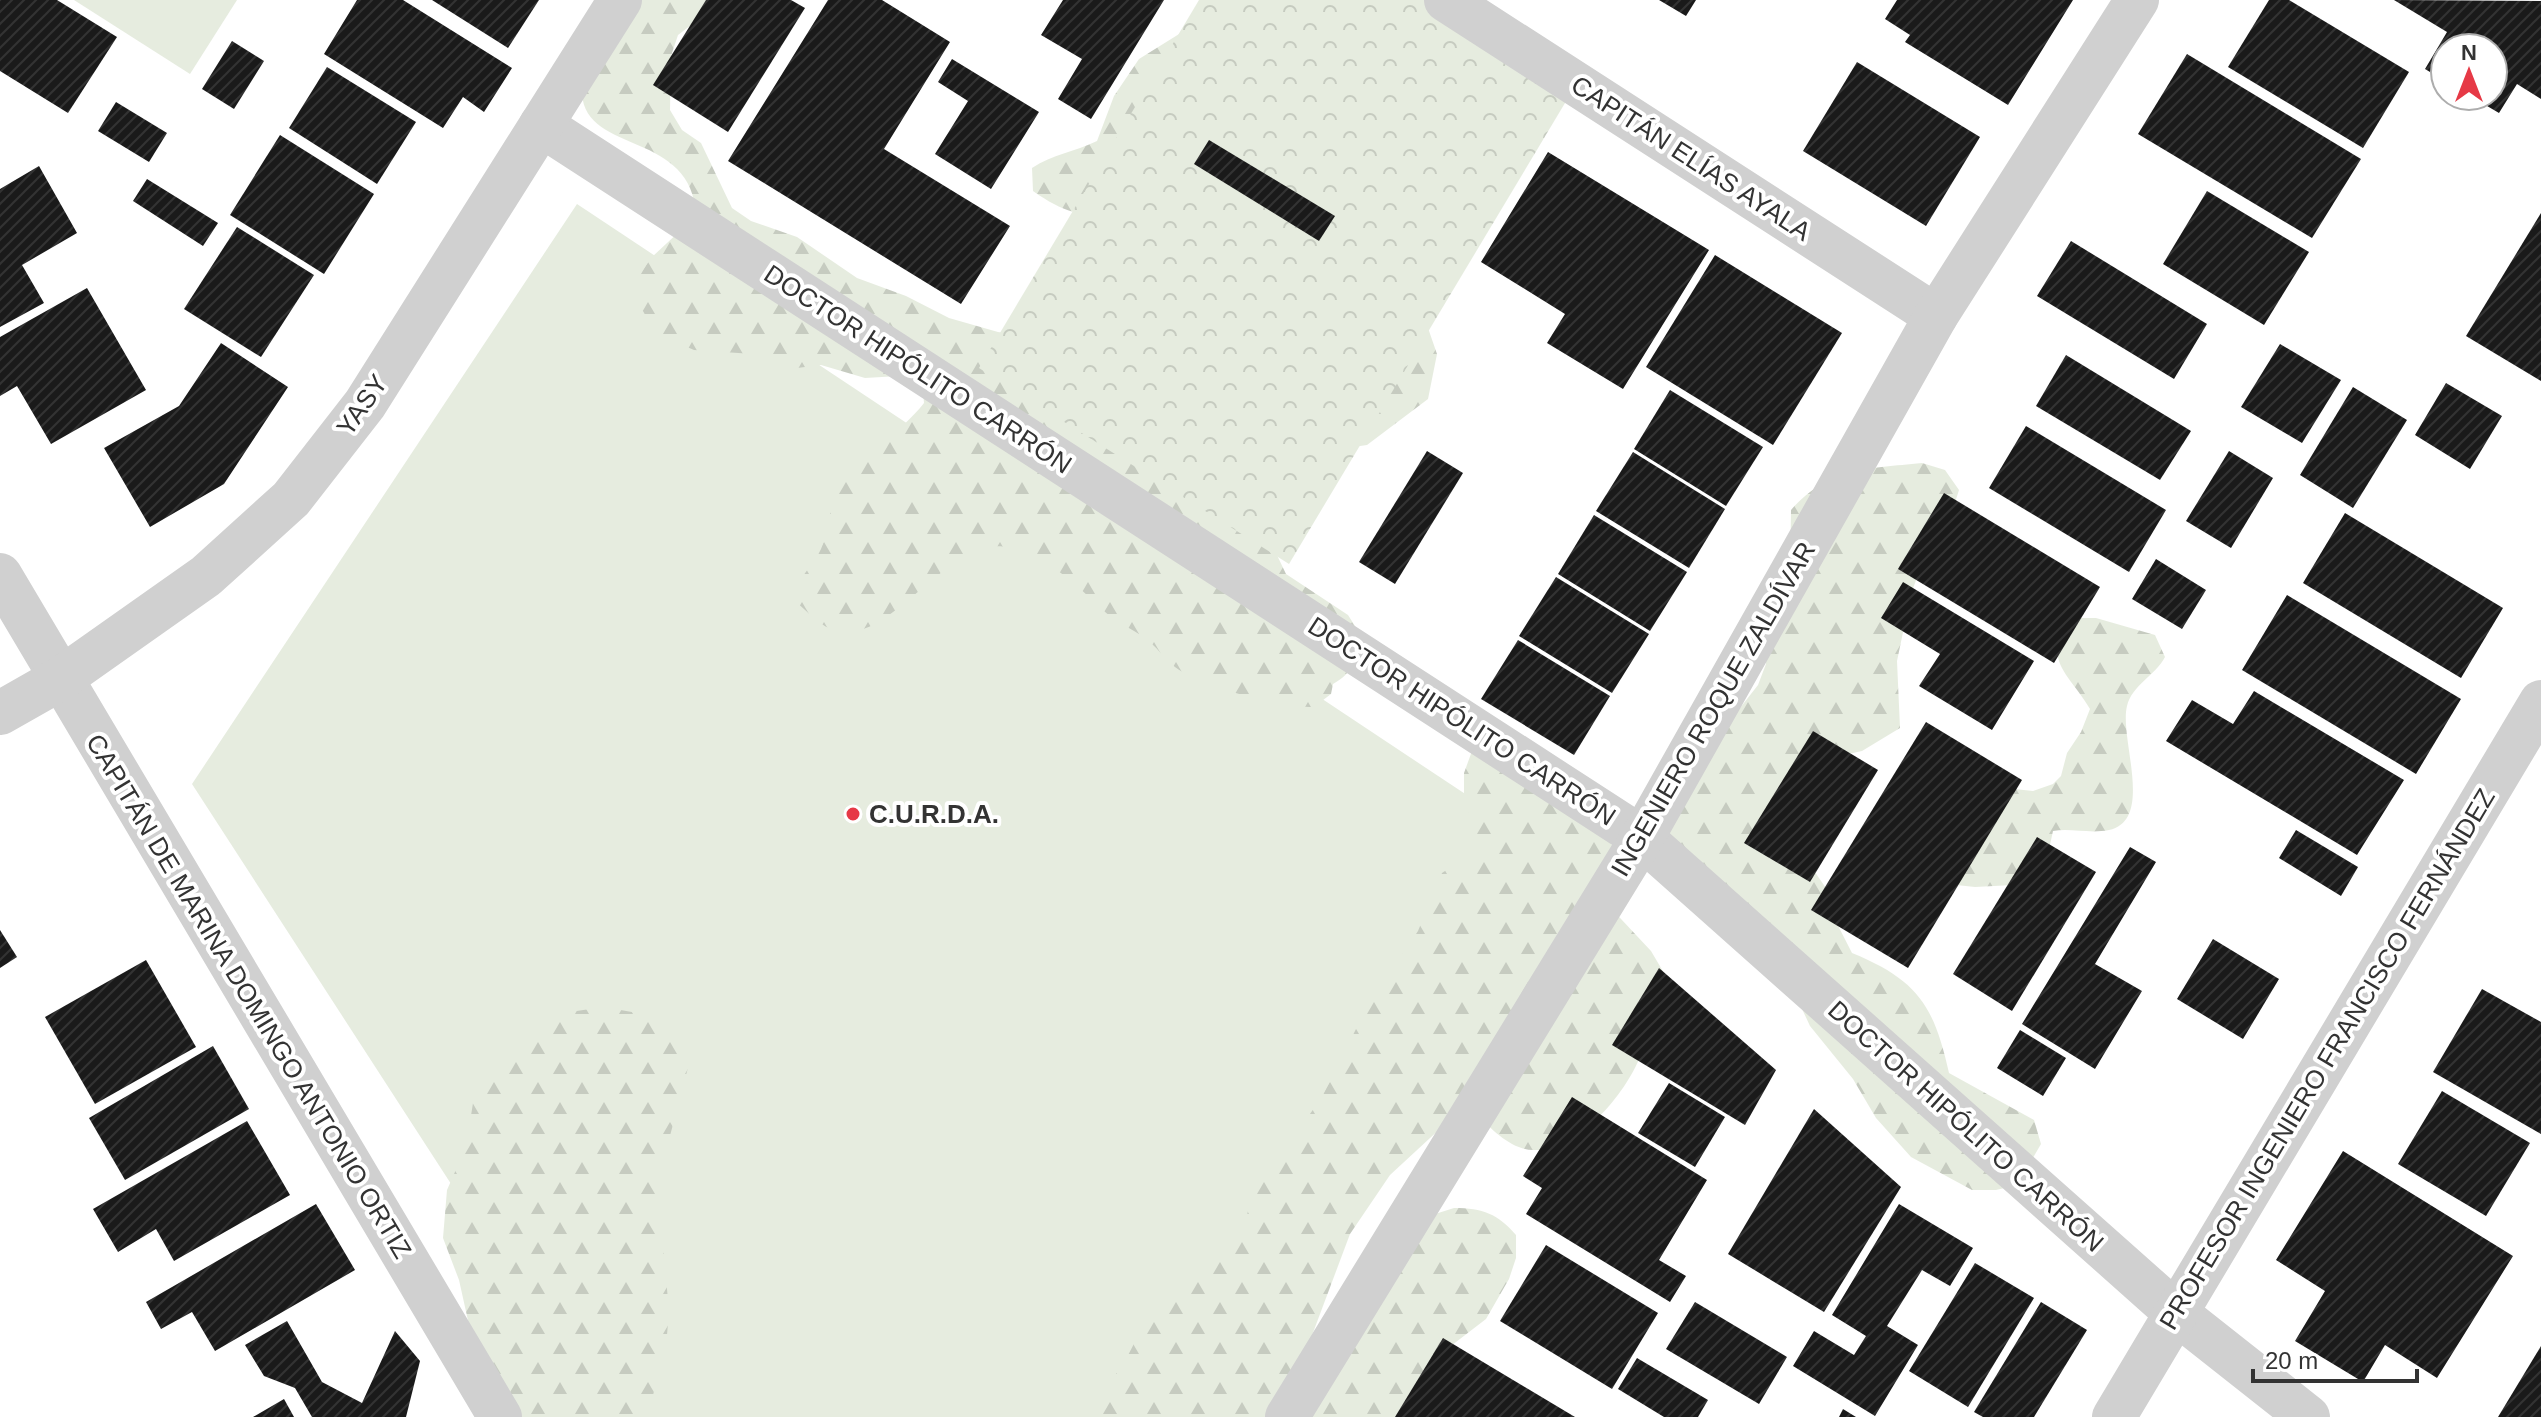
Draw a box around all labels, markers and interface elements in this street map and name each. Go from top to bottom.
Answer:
north arrow [2429,32,2509,112]
text: N [2461,40,2477,65]
street label: CAPITÁN ELÍAS AYALA [1566,69,1817,247]
street label: DOCTOR HIPÓLITO CARRÓN [759,258,1077,480]
street label: YASY [330,369,394,441]
street label: INGENIERO ROQUE ZALDÍVAR [1605,537,1821,881]
street label: DOCTOR HIPÓLITO CARRÓN [1303,610,1621,832]
street label: CAPITÁN DE MARINA DOMINGO ANTONIO ORTIZ [80,729,418,1263]
street label: PROFESOR INGENIERO FRANCISCO FERNÁNDEZ [2153,783,2501,1335]
place label: C.U.R.D.A. [869,799,999,829]
marker: C.U.R.D.A. [844,805,862,823]
street label: DOCTOR HIPÓLITO CARRÓN [1822,994,2110,1258]
scale bar [2253,1333,2417,1383]
text: 20 m [2265,1347,2318,1374]

